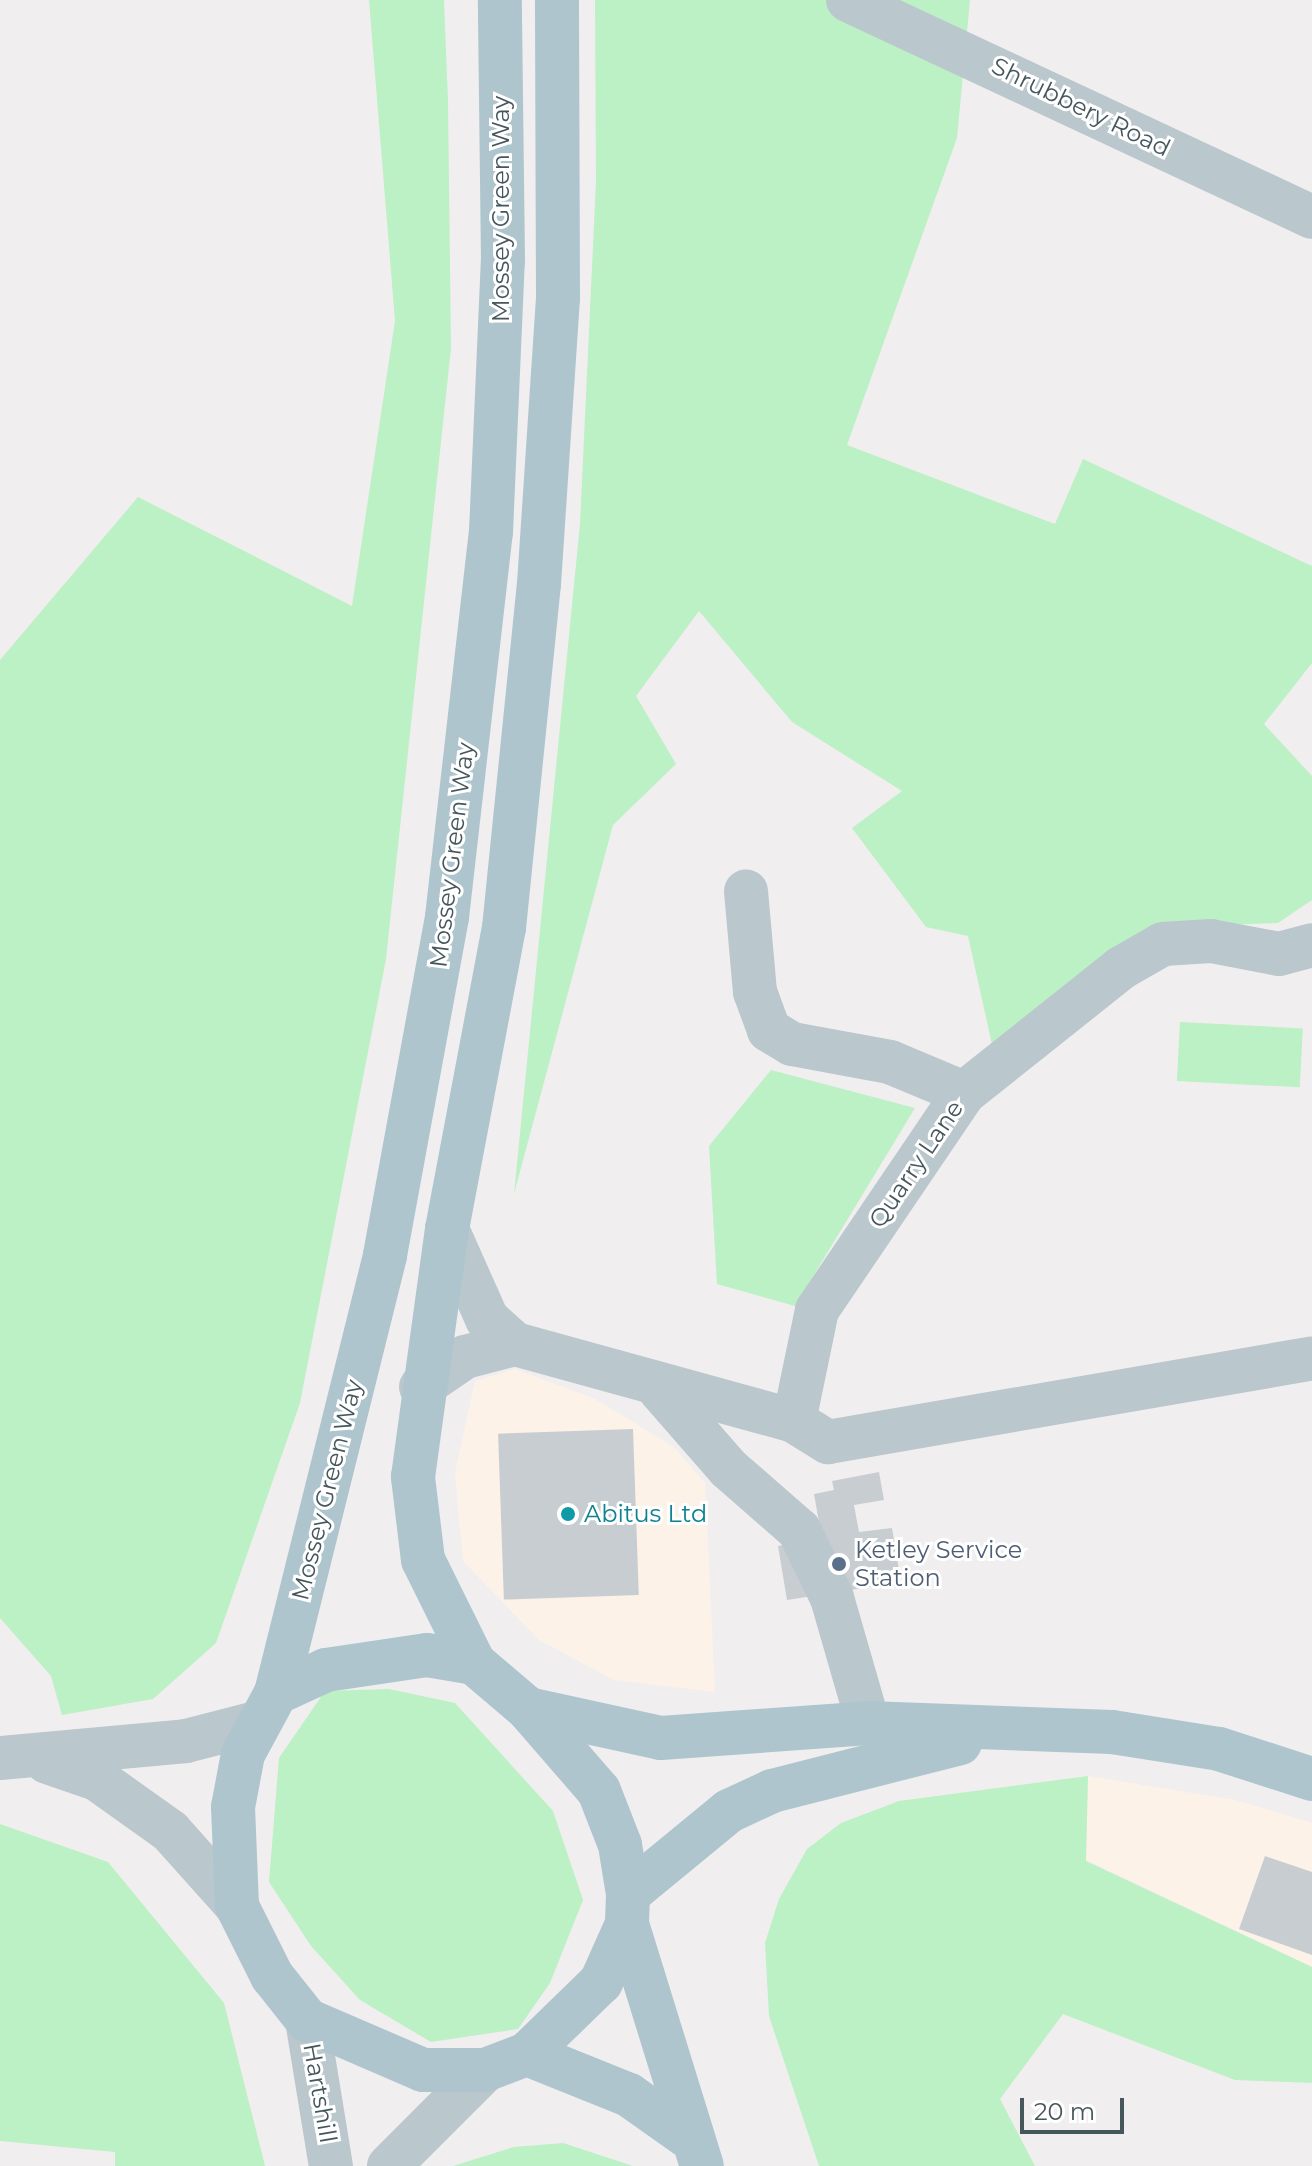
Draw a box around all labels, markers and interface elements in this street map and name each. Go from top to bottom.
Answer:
street label: Shrubbery Road [987,51,1175,163]
street label: Mossey Green Way [487,96,515,322]
street label: Mossey Green Way [424,741,480,969]
street label: Quarry Lane [863,1095,969,1233]
street label: Mossey Green Way [286,1377,368,1603]
place label: Abitus Ltd [584,1500,707,1528]
marker: Abitus Ltd [559,1505,577,1523]
place label: Ketley Service Station [855,1536,1022,1592]
marker: Ketley Service Station [830,1555,848,1573]
street label: Hartshill [297,2041,343,2145]
scale bar [1024,2082,1128,2132]
text: 20 m [1034,2097,1095,2126]

